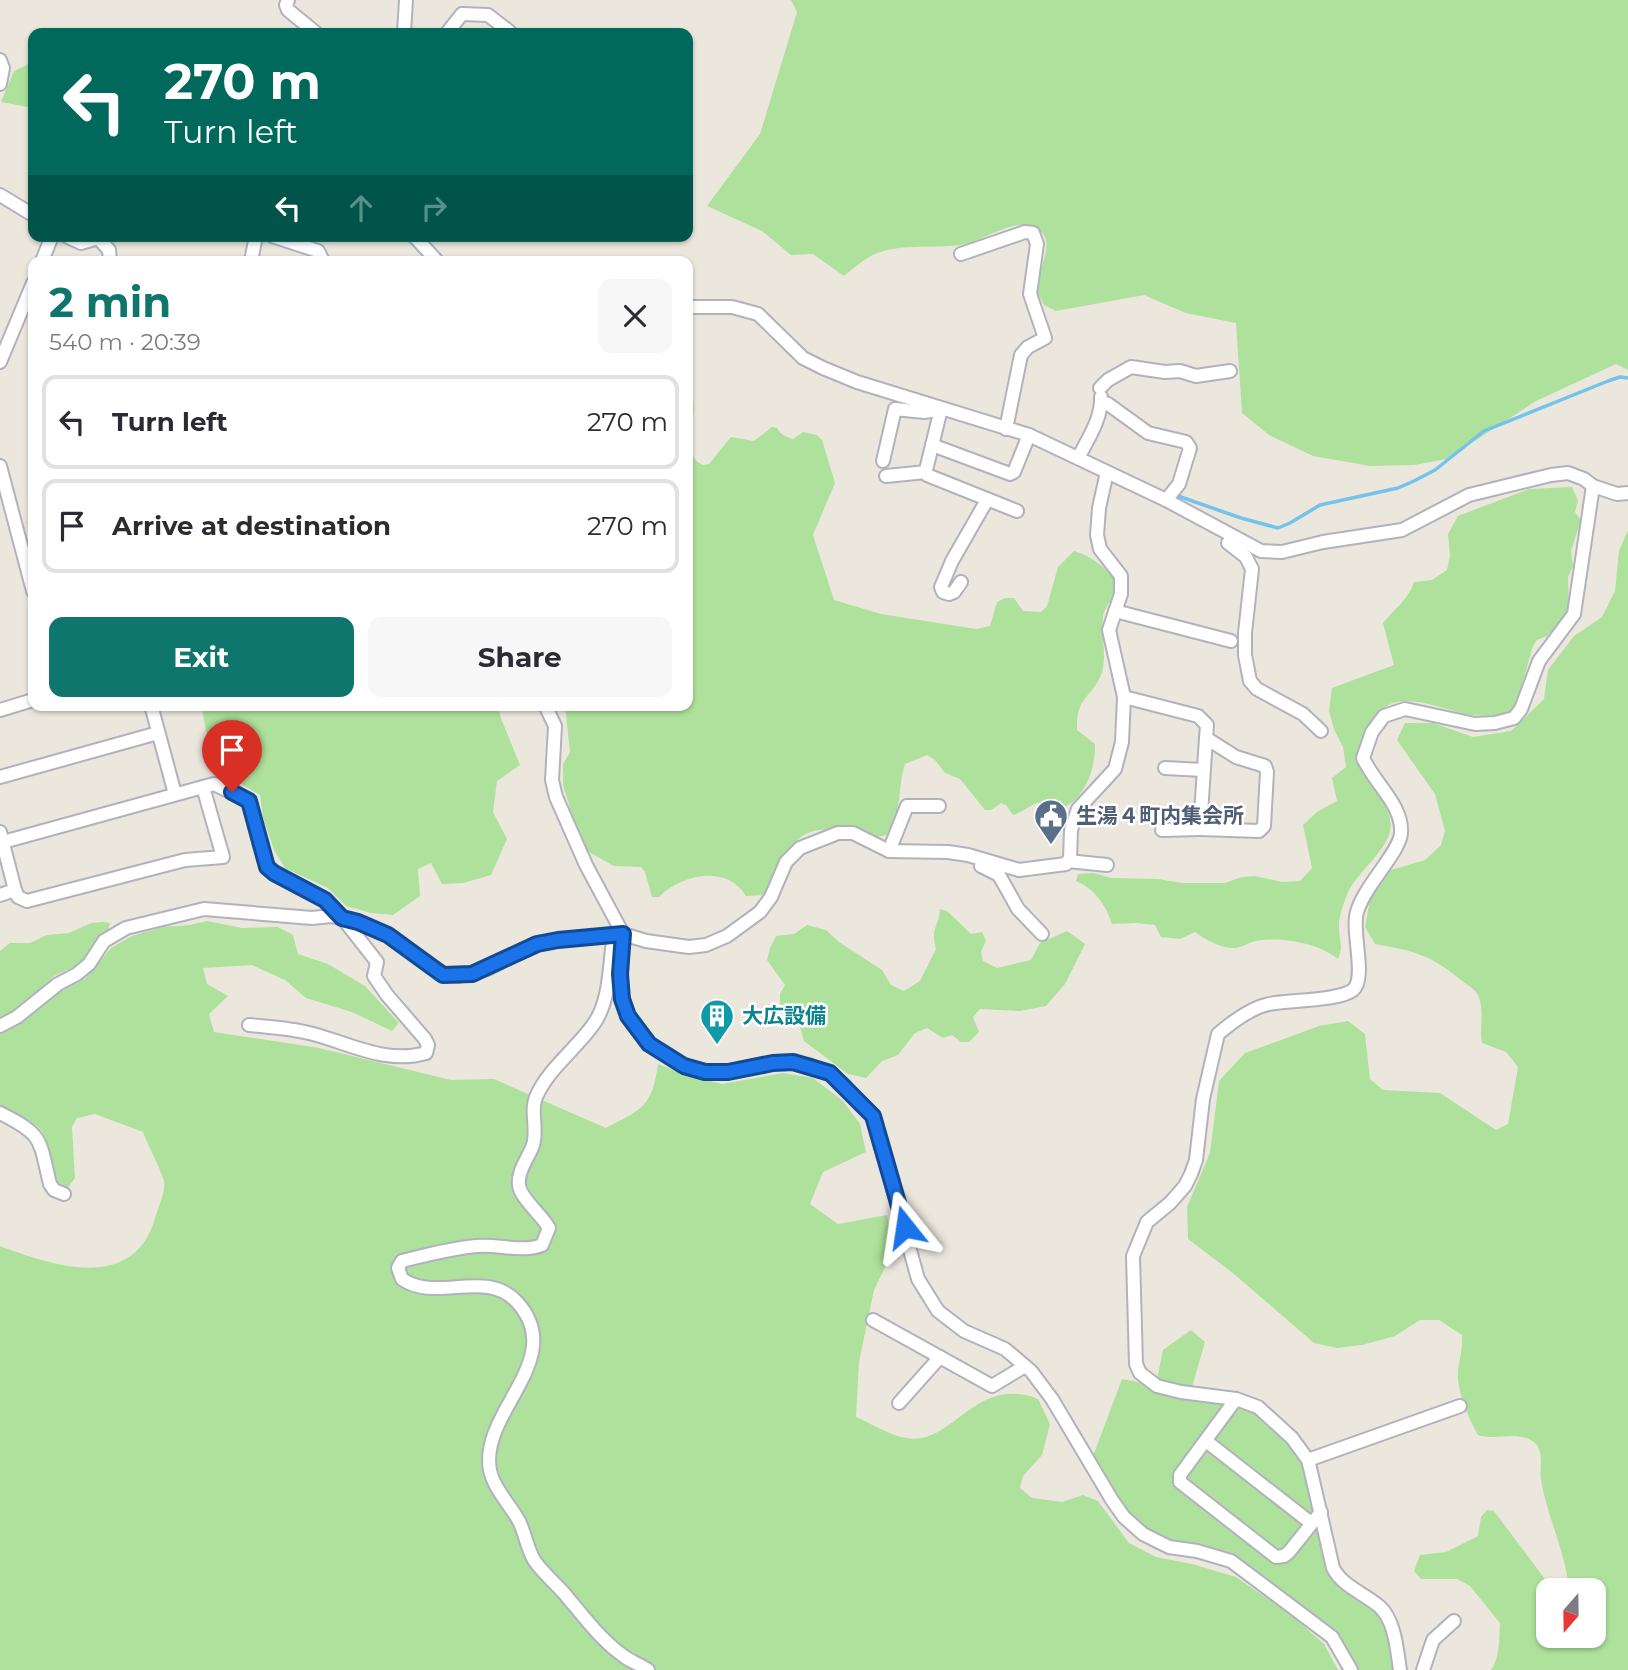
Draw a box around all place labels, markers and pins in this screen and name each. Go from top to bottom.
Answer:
pin [202,720,262,792]
public building icon: 生湯４町内集会所 [1032,797,1070,846]
place label: 生湯４町内集会所 [1076,803,1244,828]
building icon: 大広設備 [698,997,736,1046]
place label: 大広設備 [742,1003,826,1028]

